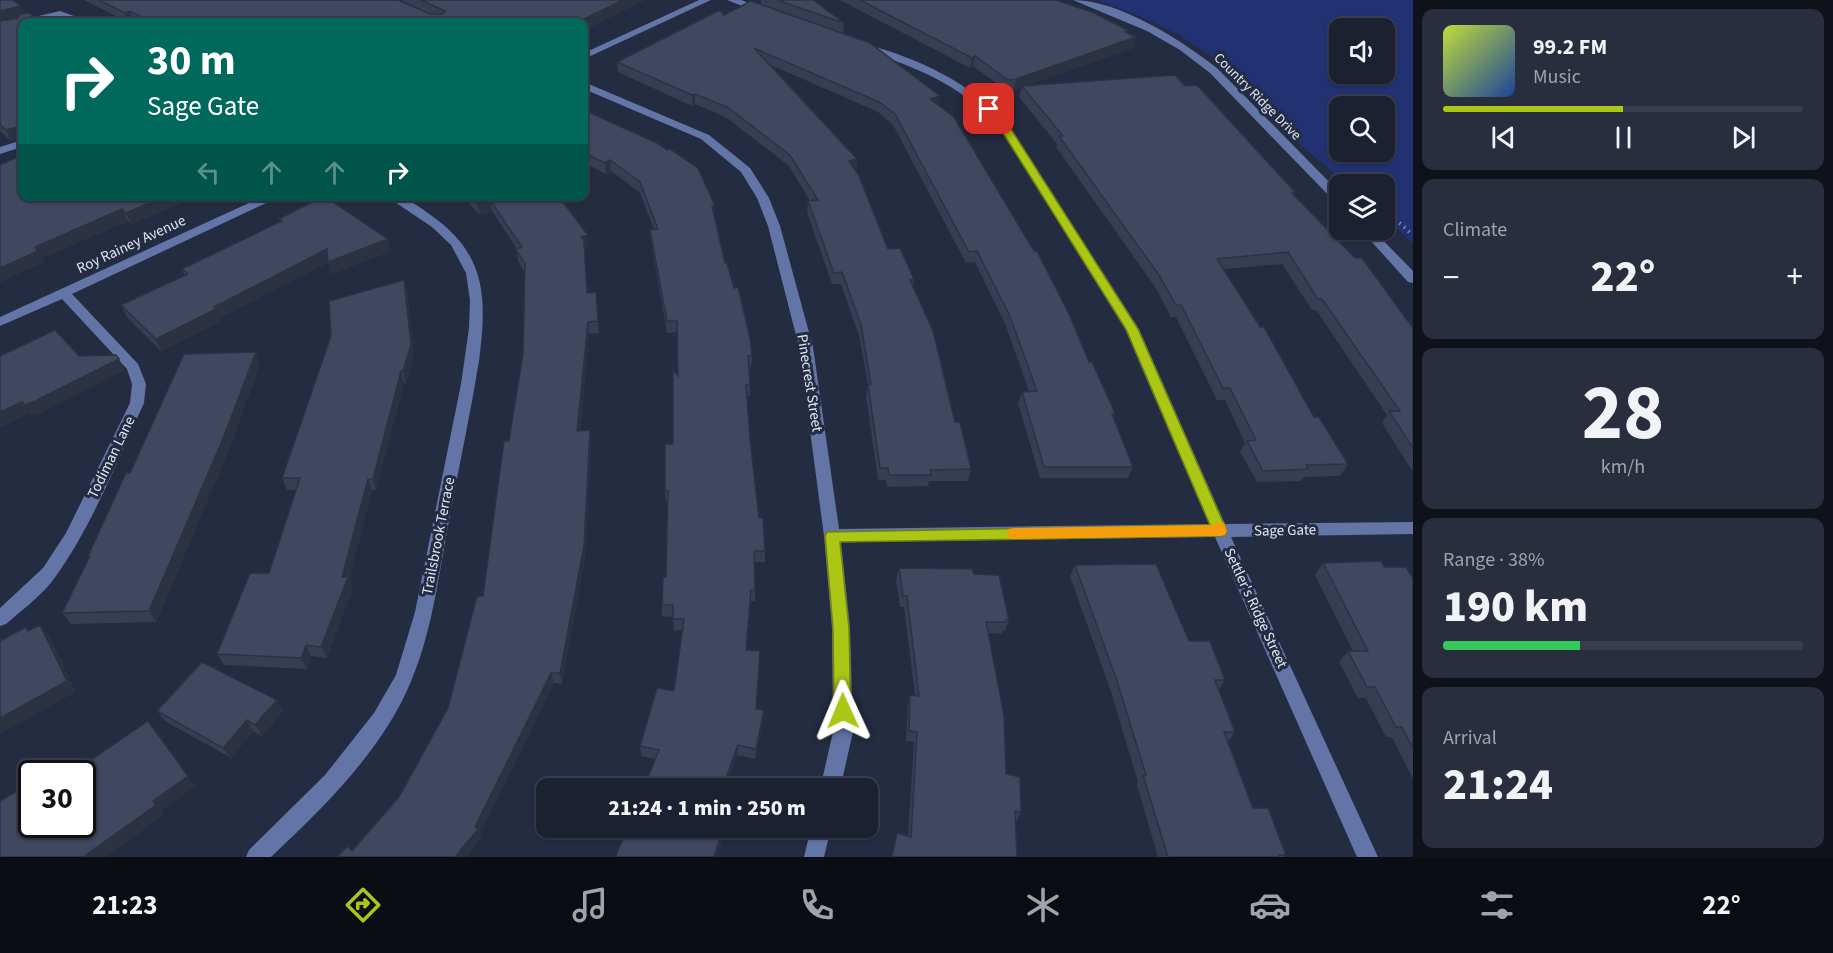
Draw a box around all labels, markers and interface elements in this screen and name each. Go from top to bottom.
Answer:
map controls [1329,18,1395,240]
button: sound [1329,18,1395,84]
text: 30 m [147,31,236,91]
text: 99.2 FM [1533,31,1607,63]
icon: right [48,42,126,120]
street label: Country Ridge Drive [1209,49,1306,145]
text: Music [1533,63,1581,91]
pin [963,83,1014,134]
text: Sage Gate [147,87,259,126]
icon: arrive [972,92,1005,125]
button: search [1329,96,1395,162]
icon: previous [1487,121,1520,154]
icon: pause [1607,121,1640,154]
icon: next [1727,121,1760,154]
icon: left [192,156,225,189]
icon: ahead [255,156,288,189]
icon: ahead [318,156,351,189]
icon: right [381,156,414,189]
button: layers [1329,174,1395,240]
street label: Roy Rainey Avenue [73,210,189,279]
text: Climate [1443,216,1507,244]
text: 22° [1591,245,1655,309]
text: − [1443,254,1459,301]
text: + [1787,254,1803,301]
street label: Pinecrest Street [791,333,828,434]
text: 28 [1582,358,1664,469]
street label: Todiman Lane [83,413,140,502]
text: km/h [1601,453,1645,481]
street label: Trailsbrook Terrace [417,475,460,597]
street label: Sage Gate [1254,519,1316,542]
street label: Settler's Ridge Street [1219,545,1293,672]
text: Range · 38% [1443,546,1544,574]
text: 190 km [1443,575,1588,639]
position arrow [811,679,875,743]
text: Arrival [1443,724,1497,752]
text: 21:24 [1443,753,1553,817]
speed limit sign: 30 [18,760,96,838]
text: 21:24 · 1 min · 250 m [608,792,806,824]
icon: directions [342,884,384,926]
icon: music [569,884,611,926]
icon: phone [796,884,838,926]
icon: climate [1022,884,1064,926]
icon: car [1249,884,1291,926]
icon: filters [1476,884,1518,926]
text: 21:23 [92,886,157,925]
text: 22° [1702,886,1741,925]

